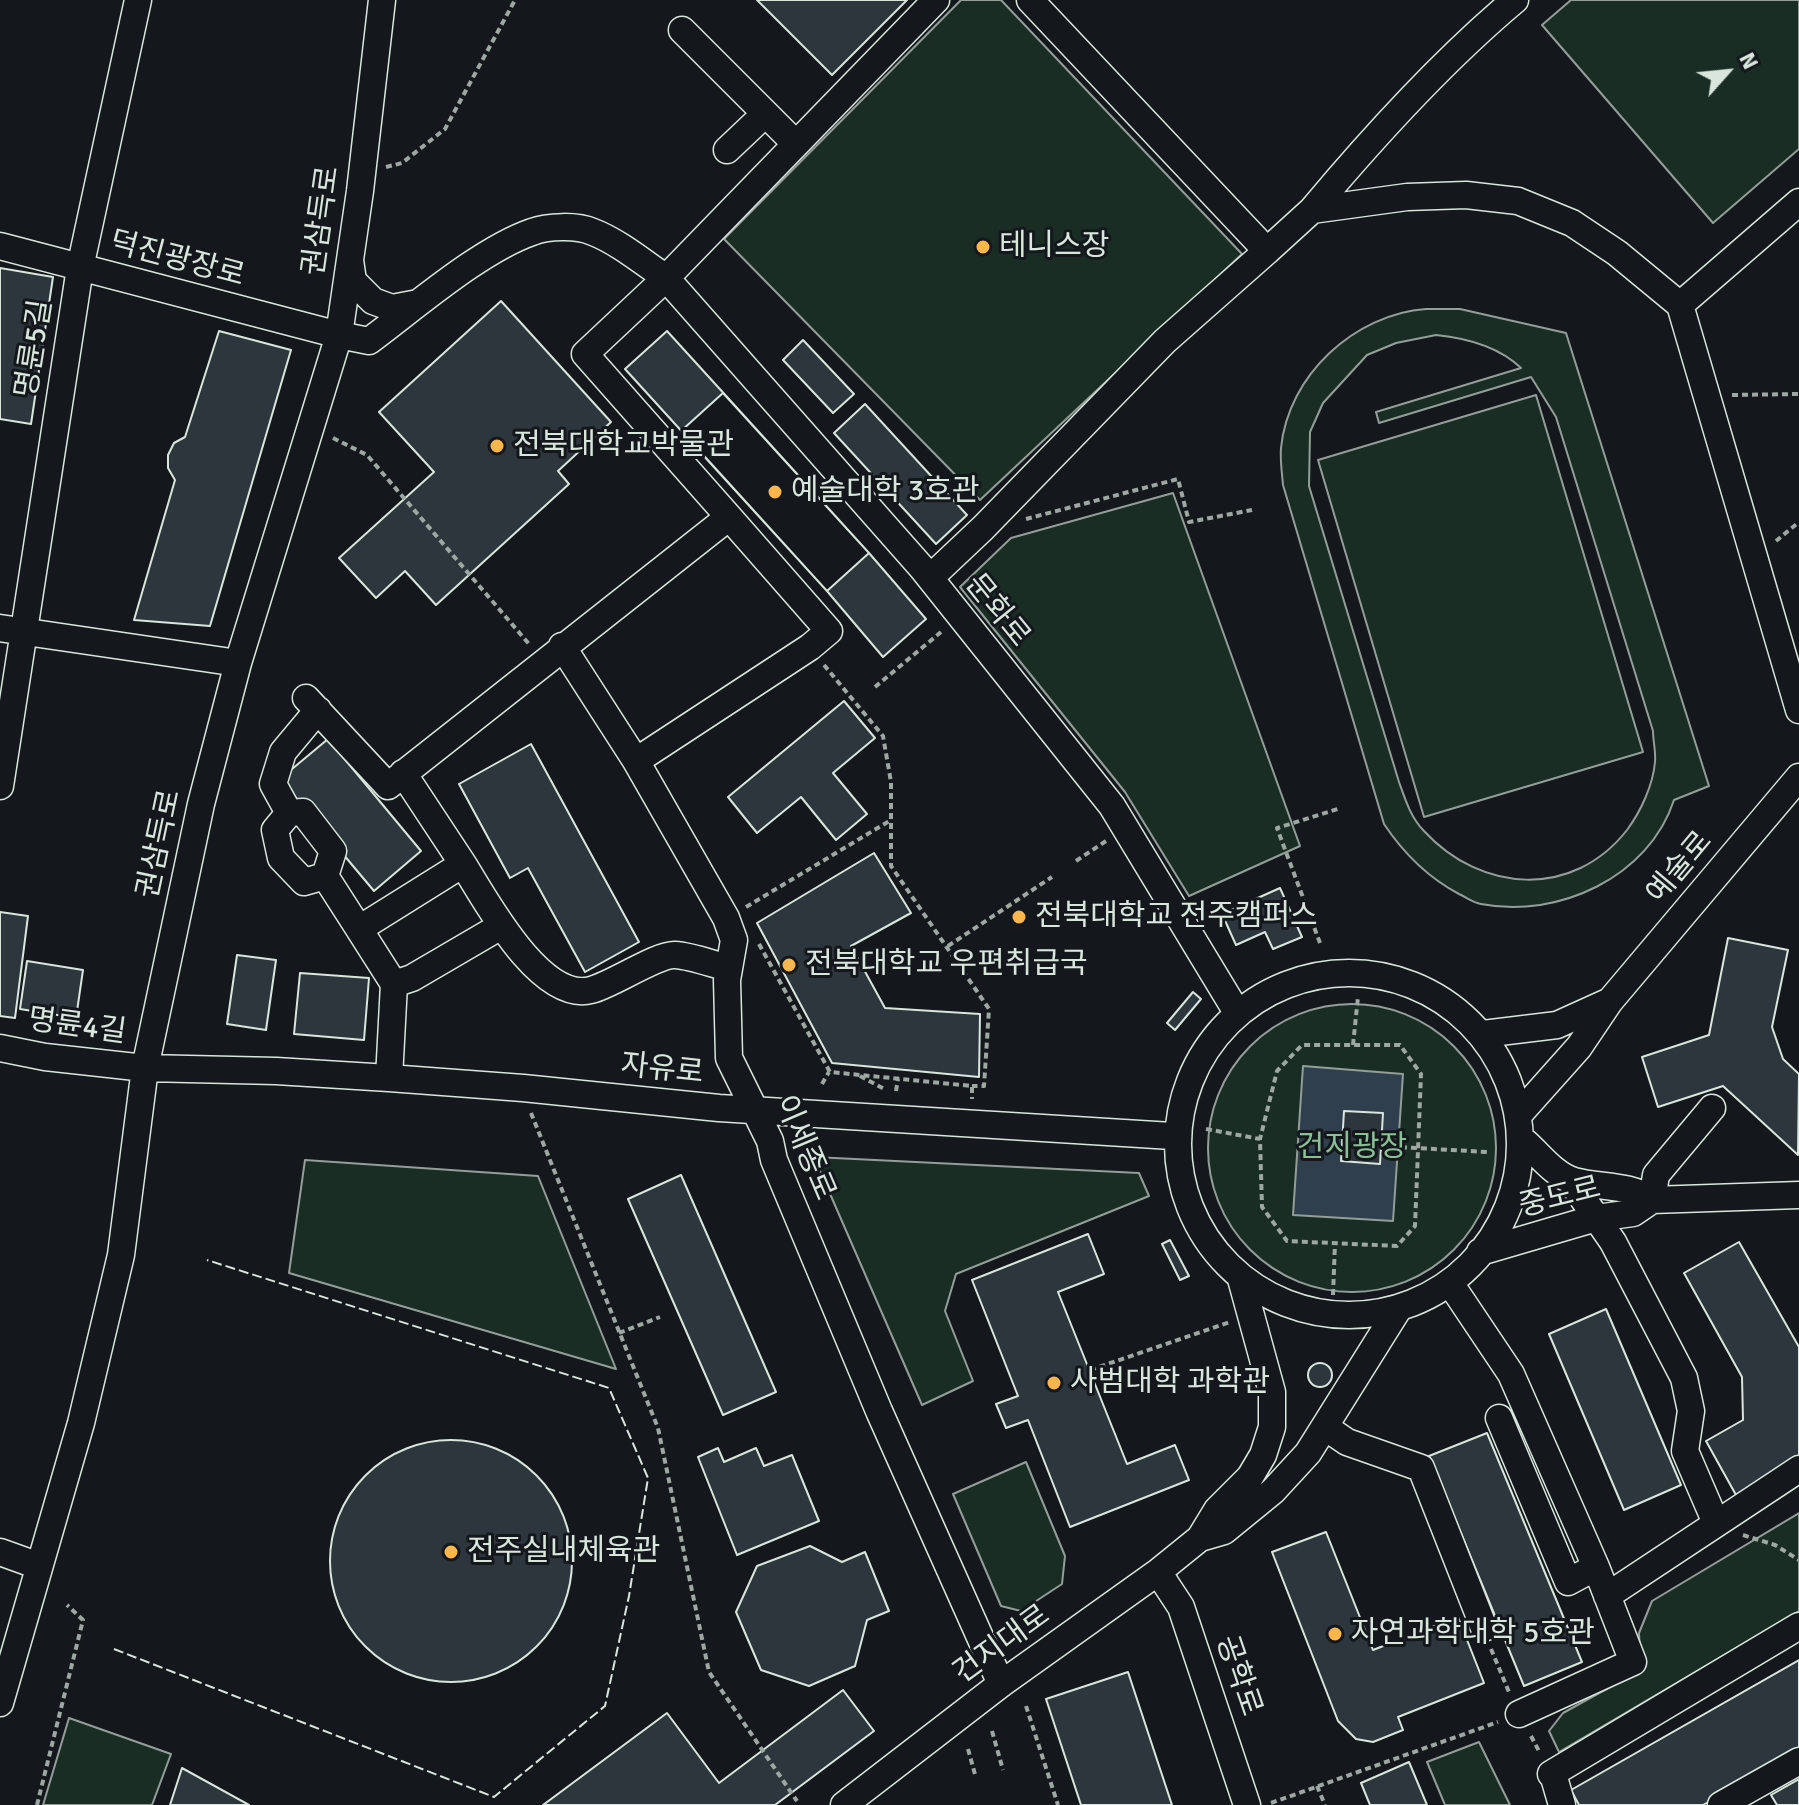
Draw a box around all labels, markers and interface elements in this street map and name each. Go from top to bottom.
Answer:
north arrow [1687,32,1767,112]
text: N [1733,48,1764,74]
street label: 권삼득로 [296,164,348,278]
street label: 덕진광장로 [106,225,248,295]
place label: 테니스장 [999,229,1109,265]
marker: 테니스장 [974,238,992,256]
street label: 명륜5길 [9,297,61,401]
place label: 전북대학교박물관 [513,428,734,464]
marker: 전북대학교박물관 [488,437,506,455]
place label: 예술대학 3호관 [791,474,979,510]
marker: 예술대학 3호관 [766,483,784,501]
street label: 문화로 [957,567,1037,655]
street label: 권삼득로 [131,786,189,902]
street label: 예술로 [1640,825,1720,911]
place label: 전북대학교 전주캠퍼스 [1035,899,1318,935]
marker: 전북대학교 전주캠퍼스 [1010,908,1028,926]
place label: 전북대학교 우편취급국 [805,947,1088,983]
marker: 전북대학교 우편취급국 [780,956,798,974]
street label: 명륜4길 [25,1002,129,1052]
street label: 자유로 [619,1048,705,1092]
street label: 이세종로 [766,1090,842,1206]
park label: 건지광장 [1297,1130,1407,1166]
street label: 중도로 [1515,1171,1605,1225]
place label: 사범대학 과학관 [1070,1365,1270,1401]
marker: 사범대학 과학관 [1045,1374,1063,1392]
place label: 전주실내체육관 [467,1534,660,1570]
marker: 전주실내체육관 [442,1543,460,1561]
street label: 건지대로 [947,1598,1057,1692]
place label: 자연과학대학 5호관 [1351,1616,1595,1652]
marker: 자연과학대학 5호관 [1326,1625,1344,1643]
street label: 공학로 [1208,1631,1268,1721]

